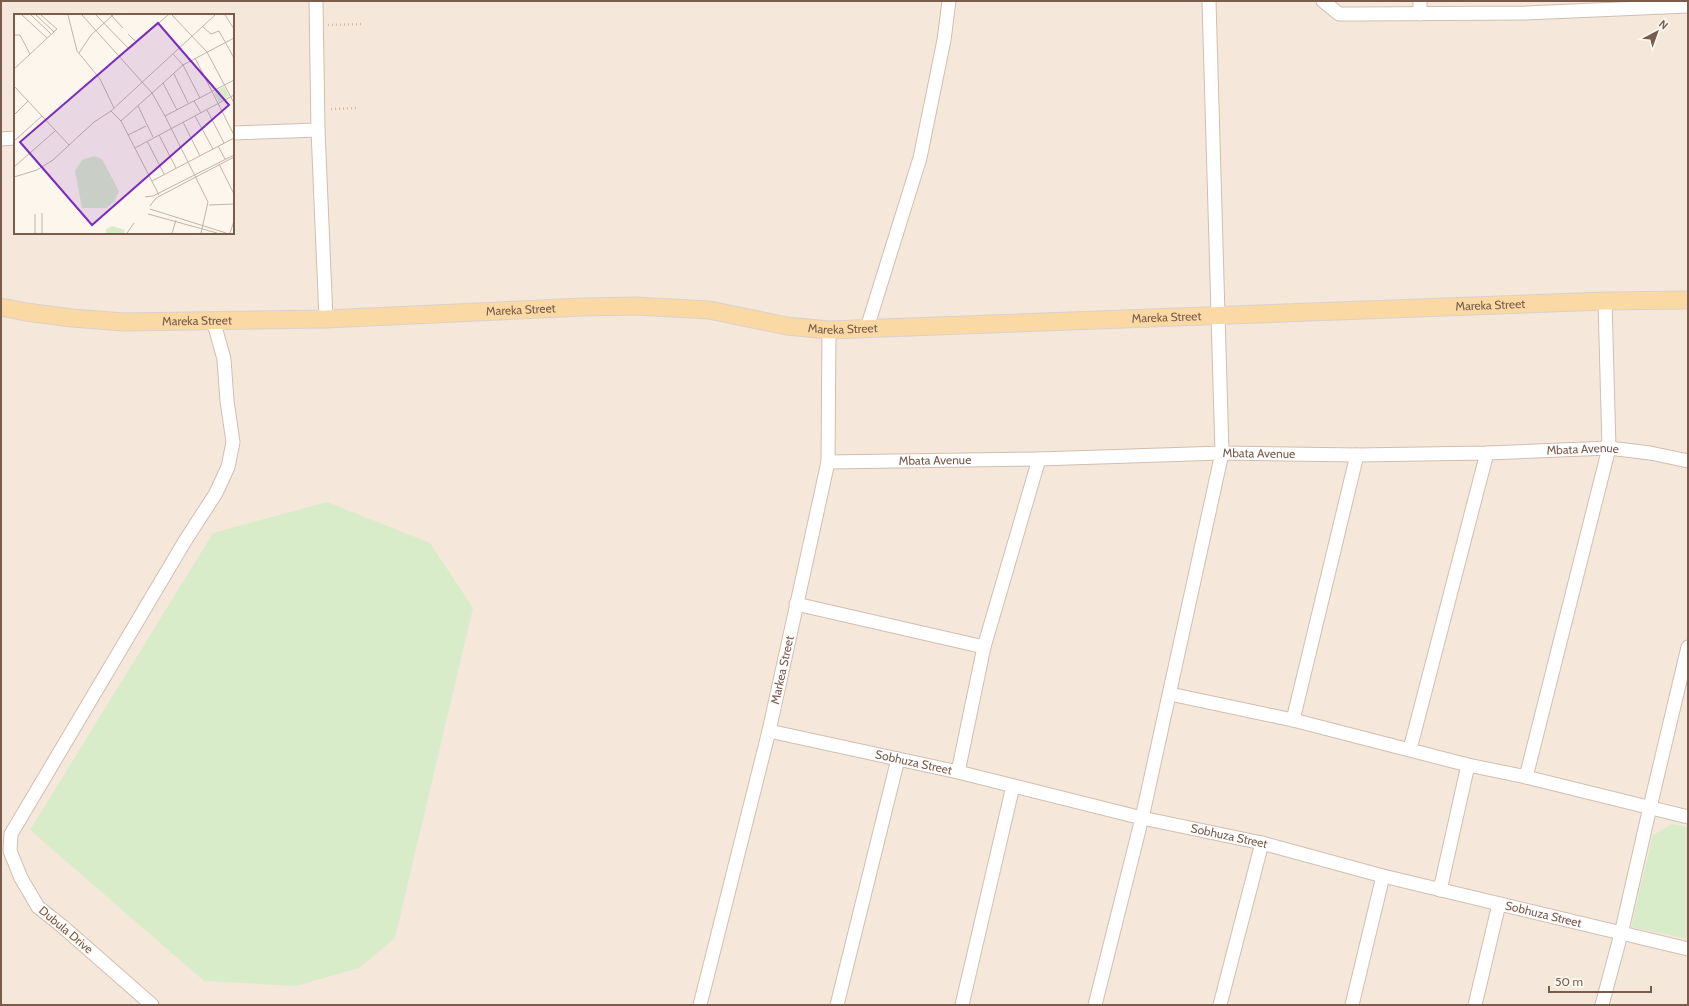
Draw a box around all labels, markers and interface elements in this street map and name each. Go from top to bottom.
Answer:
north arrow [1637,12,1677,52]
inset map [14,14,234,234]
text: N [1656,17,1671,32]
street label: Mareka Street [1455,296,1525,314]
street label: Mareka Street [485,300,556,319]
street label: Mareka Street [1131,308,1202,326]
street label: Mareka Street [162,312,232,328]
street label: Mareka Street [807,320,878,337]
street label: Mbata Avenue [1546,440,1620,458]
street label: Mbata Avenue [1222,445,1295,461]
street label: Mbata Avenue [899,452,971,468]
street label: Markea Street [767,634,797,706]
street label: Sobhuza Street [874,746,953,777]
street label: Sobhuza Street [1189,820,1269,851]
street label: Sobhuza Street [1504,898,1583,930]
street label: Dubula Drive [36,903,96,957]
scale bar [1549,968,1651,994]
text: 50 m [1555,974,1583,989]

